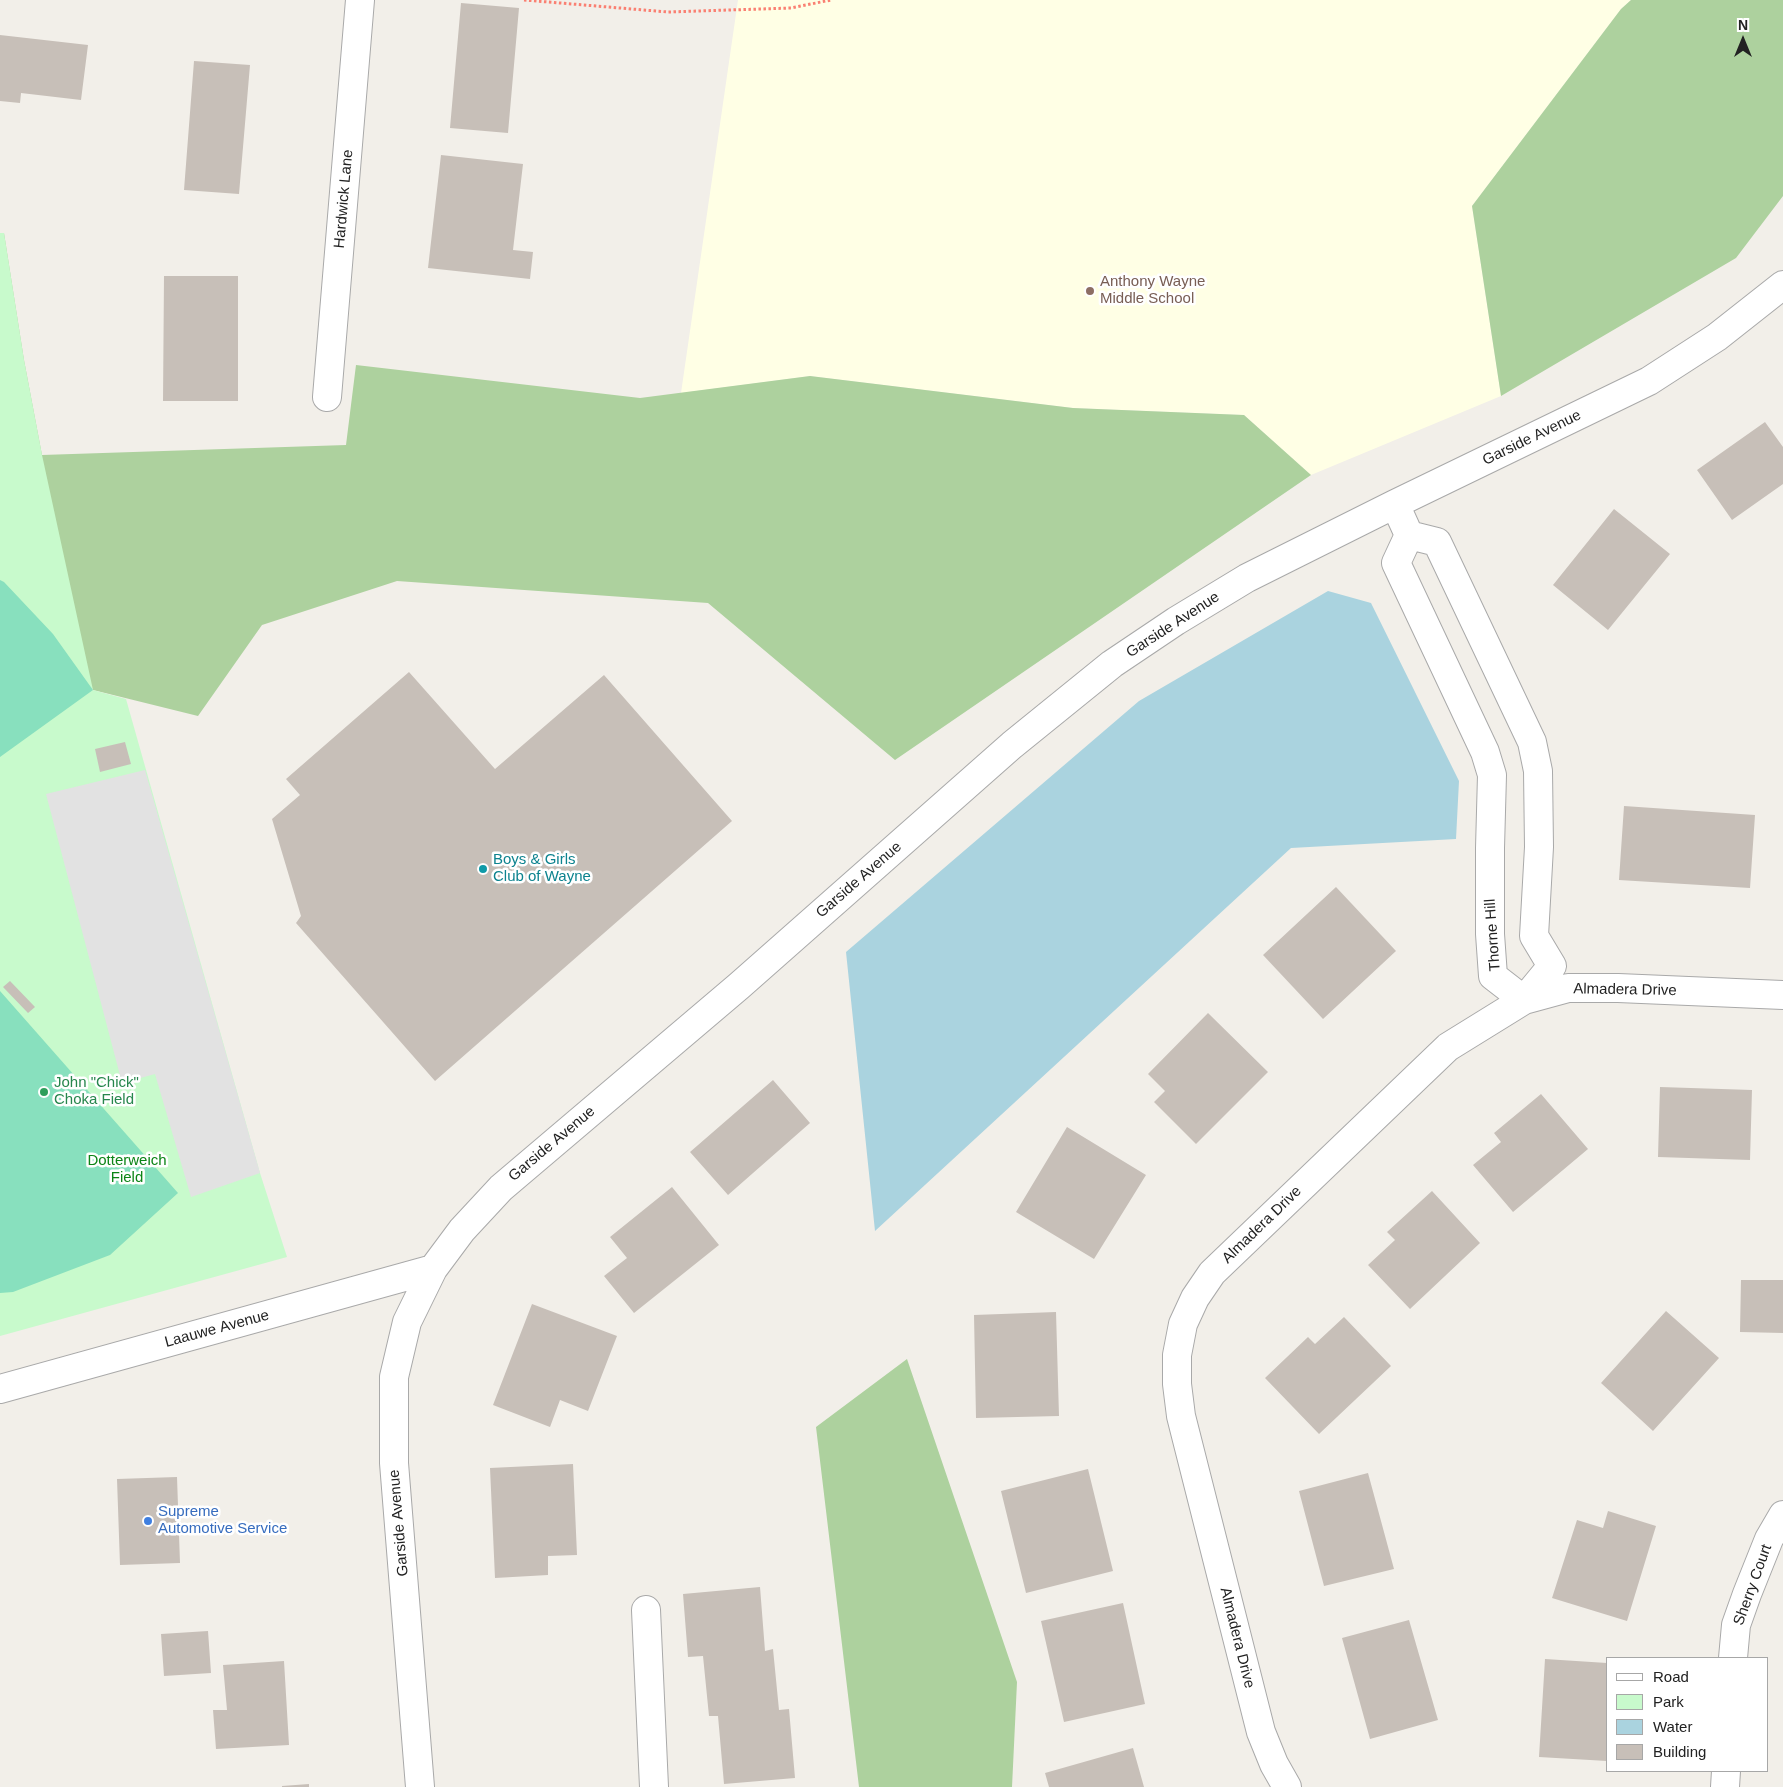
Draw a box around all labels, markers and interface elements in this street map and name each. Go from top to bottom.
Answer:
north arrow [1718,15,1768,65]
text: N [1738,17,1748,33]
street label: Hardwick Lane [331,149,357,249]
place label: Anthony Wayne Middle School [1100,273,1205,308]
marker: Anthony Wayne Middle School [1084,285,1096,297]
street label: Garside Avenue [1480,406,1584,470]
street label: Garside Avenue [1123,588,1223,662]
street label: Garside Avenue [813,838,905,922]
place label: Boys & Girls Club of Wayne [493,851,591,886]
marker: Boys & Girls Club of Wayne [477,863,489,875]
street label: Thorne Hill [1481,898,1505,972]
street label: Almadera Drive [1573,980,1677,1000]
place label: John "Chick" Choka Field [54,1074,139,1109]
marker: John "Chick" Choka Field [38,1086,50,1098]
street label: Garside Avenue [505,1103,599,1185]
park label: Dotterweich Field [87,1152,167,1187]
street label: Almadera Drive [1219,1183,1305,1267]
street label: Laauwe Avenue [163,1306,271,1352]
street label: Garside Avenue [385,1469,413,1577]
place label: Supreme Automotive Service [158,1503,287,1538]
marker: Supreme Automotive Service [142,1515,154,1527]
street label: Sherry Court [1730,1542,1776,1628]
street label: Almadera Drive [1216,1586,1258,1690]
legend [1606,1657,1768,1772]
text: Road [1653,1668,1689,1685]
text: Park [1653,1693,1684,1710]
text: Water [1653,1718,1692,1735]
text: Building [1653,1743,1706,1760]

